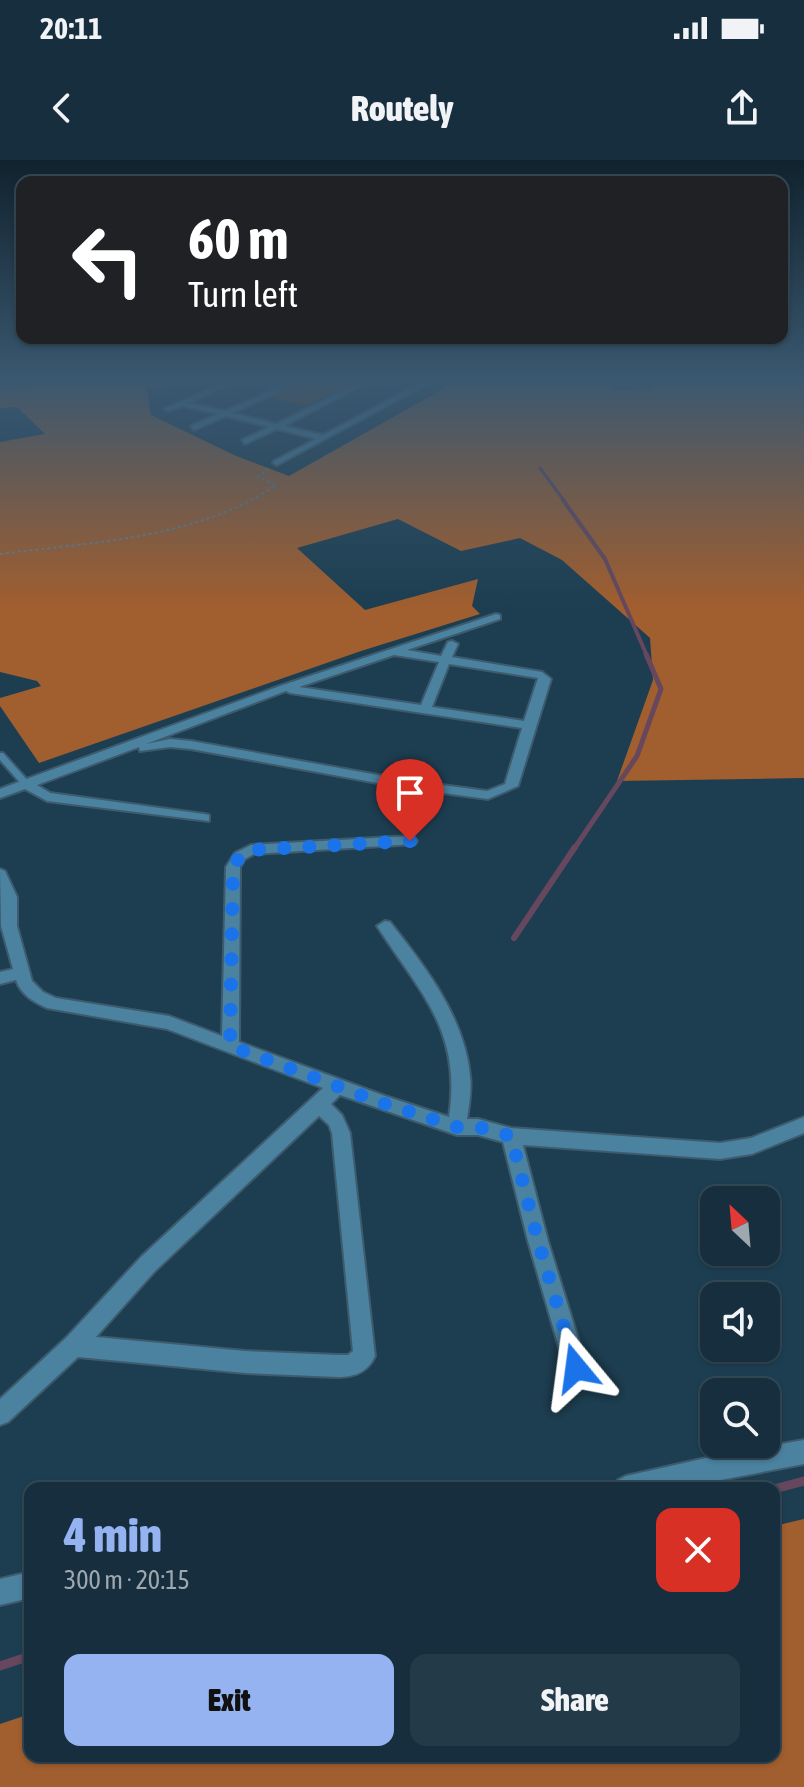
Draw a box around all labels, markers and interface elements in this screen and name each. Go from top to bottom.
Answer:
text: 20:11 [40,11,102,45]
icon: back [40,86,84,130]
icon: share [720,86,764,130]
text: Routely [351,87,453,129]
text: 60 m [188,207,289,271]
icon: left [56,208,160,312]
text: Turn left [188,273,298,315]
pin [376,759,444,841]
icon: arrive [388,771,432,815]
north arrow [700,1186,780,1266]
map controls [700,1186,780,1458]
button: sound [700,1282,780,1362]
position arrow [534,1326,618,1410]
button: search [700,1378,780,1458]
text: 4 min [64,1507,162,1562]
button: close [656,1508,740,1592]
text: 300 m · 20:15 [64,1565,190,1595]
button: Exit [64,1654,394,1746]
button: Share [410,1654,740,1746]

